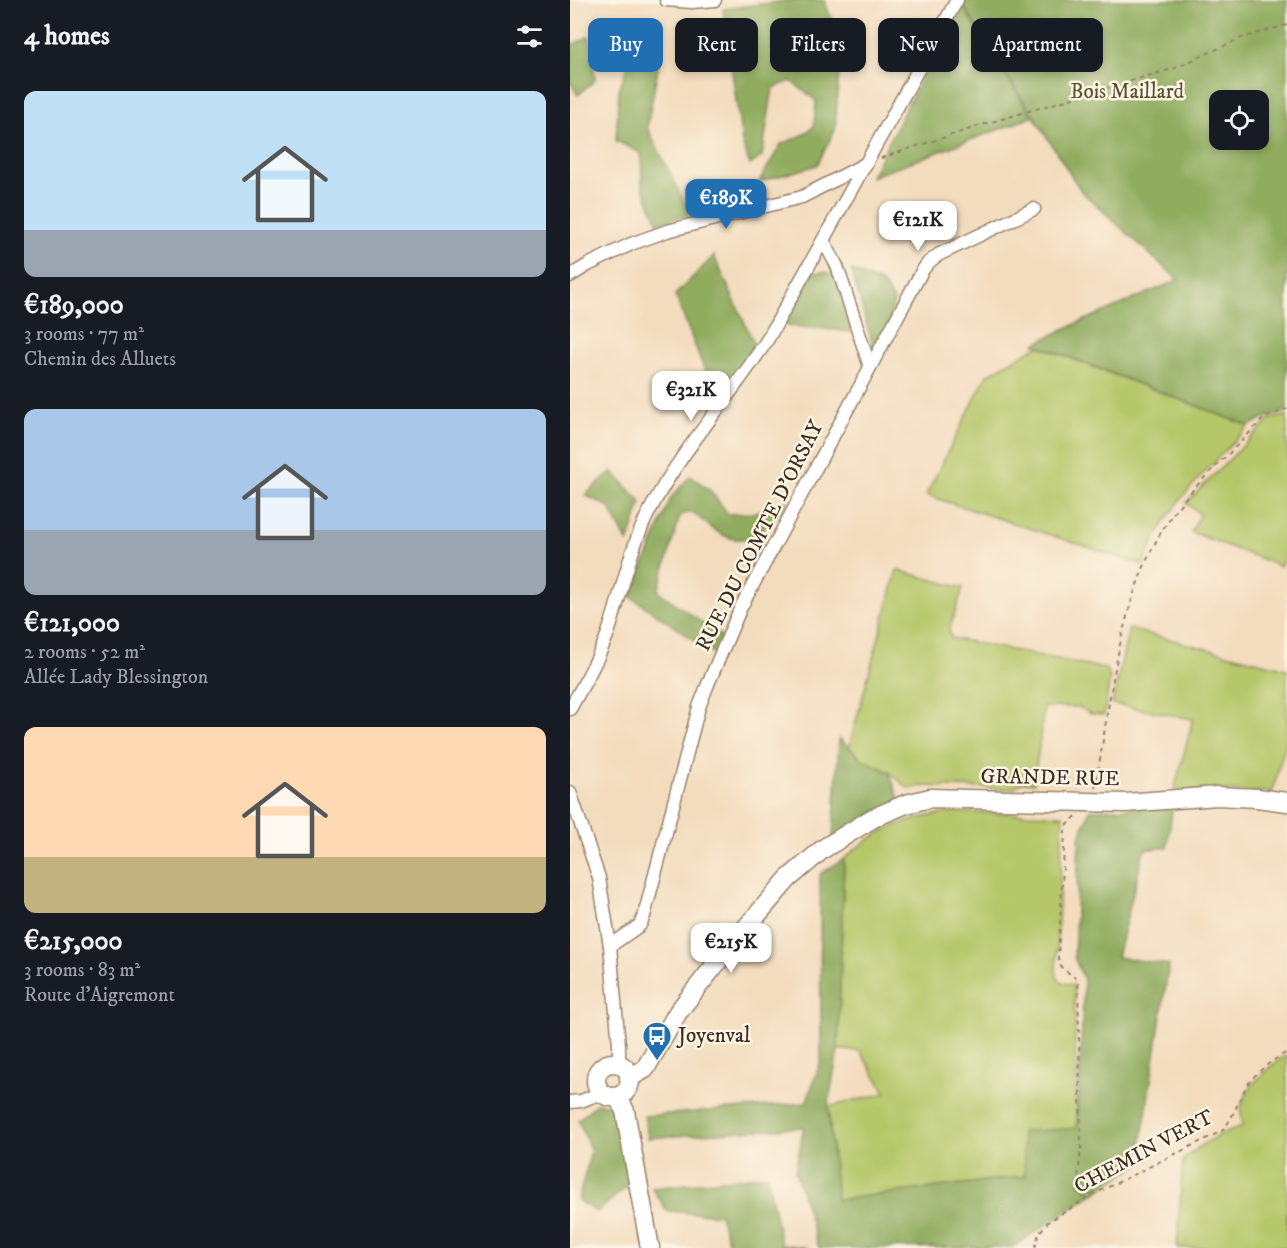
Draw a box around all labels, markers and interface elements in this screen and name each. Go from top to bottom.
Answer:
chip: Buy [588,18,663,72]
chip: Rent [675,18,758,72]
chip: Filters [770,18,866,72]
chip: New [878,18,959,72]
chip: Apartment [971,18,1103,72]
text: 4 homes [24,20,110,53]
icon: filters [513,20,546,53]
park label: Bois Maillard [1070,79,1184,105]
map controls [1209,90,1269,150]
button: locate [1209,90,1269,150]
icon: home [231,130,339,238]
pin: €189K [684,179,768,230]
text: €189K [699,186,753,211]
pin: €121K [876,201,960,252]
text: €121K [893,208,943,233]
text: €189,000 [24,289,124,322]
text: 3 rooms · 77 m² [24,322,144,347]
text: Chemin des Alluets [24,347,176,372]
pin: €321K [649,371,733,422]
text: €321K [666,378,716,403]
street label: RUE DU COMTE D'ORSAY [690,416,830,656]
icon: home [231,448,339,556]
text: €121,000 [24,607,120,640]
text: 2 rooms · 52 m² [24,640,145,665]
text: Allée Lady Blessington [24,665,208,690]
street label: GRANDE RUE [980,764,1120,792]
icon: home [231,766,339,874]
pin: €215K [689,923,773,974]
text: €215,000 [24,925,123,958]
text: €215K [705,930,757,955]
text: 3 rooms · 83 m² [24,958,140,983]
text: Route d’Aigremont [24,983,175,1008]
bus stop icon: Joyenval [641,1020,673,1062]
place label: Joyenval [676,1023,751,1049]
street label: CHEMIN VERT [1070,1104,1218,1200]

